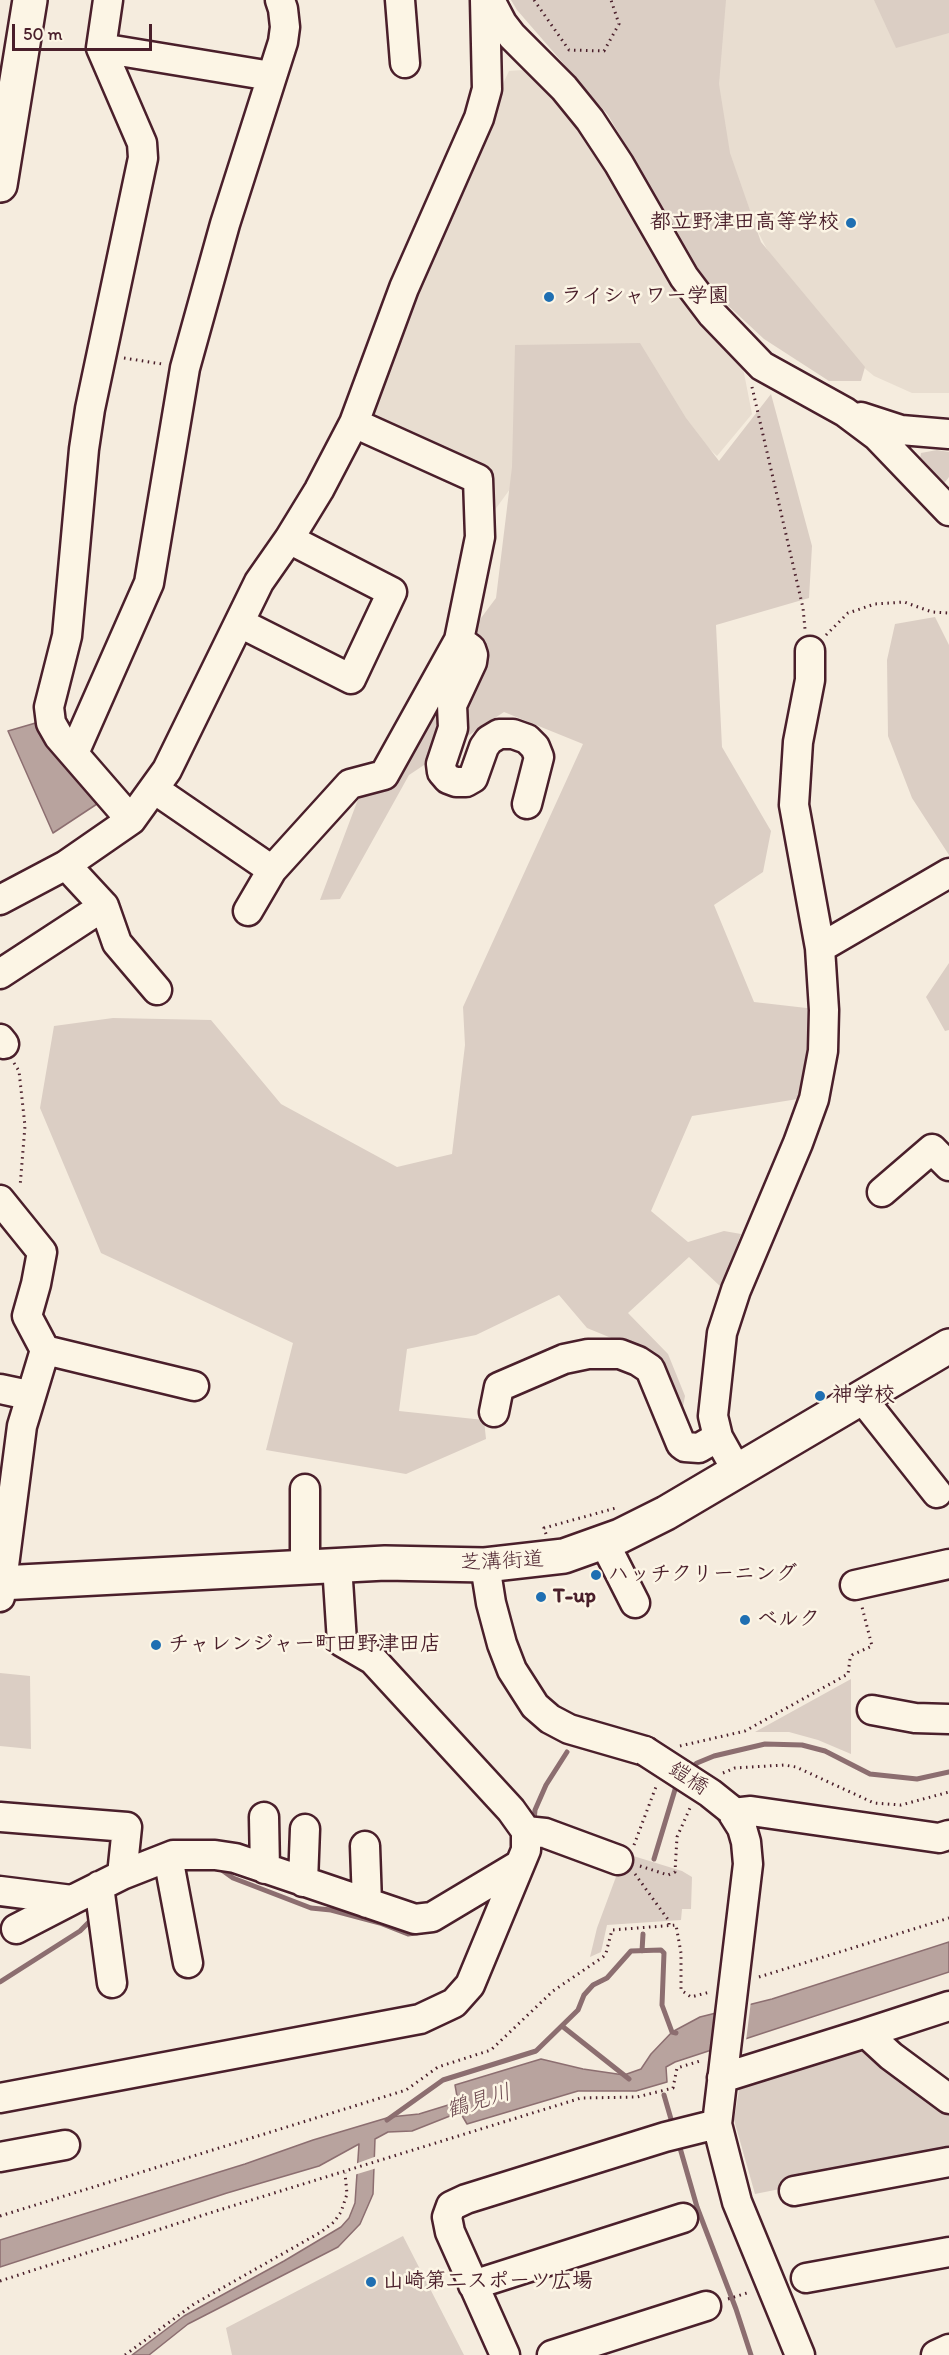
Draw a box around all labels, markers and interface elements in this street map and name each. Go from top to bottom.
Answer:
scale bar [15,12,154,50]
text: 50 m [23,23,63,45]
place label: 都立野津田高等学校 [650,210,839,236]
marker: 都立野津田高等学校 [844,216,858,230]
place label: ライシャワー学園 [561,284,729,310]
marker: ライシャワー学園 [542,290,556,304]
place label: 神学校 [832,1383,895,1409]
marker: 神学校 [813,1389,827,1403]
street label: 芝溝街道 [459,1547,545,1577]
place label: ハッチクリーニング [608,1562,797,1588]
marker: ハッチクリーニング [589,1568,603,1582]
place label: T-up [553,1584,596,1610]
marker: T-up [534,1590,548,1604]
place label: ベルク [757,1607,820,1633]
marker: ベルク [738,1613,752,1627]
place label: チャレンジャー町田野津田店 [168,1632,441,1658]
marker: チャレンジャー町田野津田店 [149,1638,163,1652]
street label: 鎧橋 [664,1757,712,1801]
water label: 鶴見川 [444,2080,514,2124]
place label: 山崎第二スポーツ広場 [383,2269,593,2295]
marker: 山崎第二スポーツ広場 [364,2275,378,2289]

